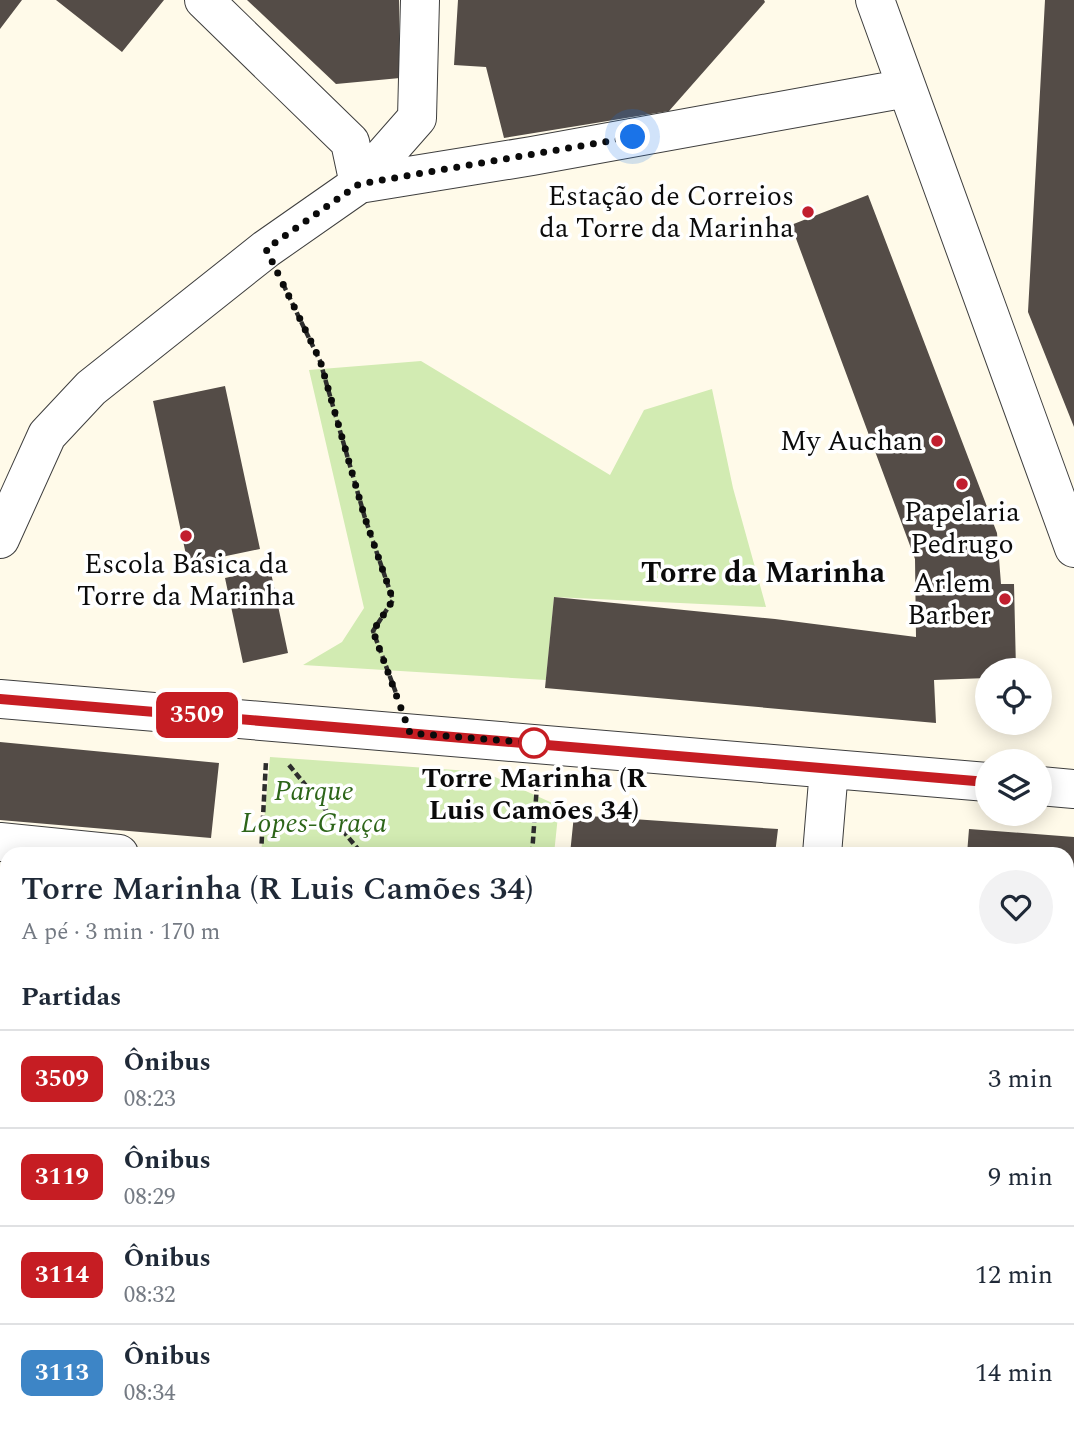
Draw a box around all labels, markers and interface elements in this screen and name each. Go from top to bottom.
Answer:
your location [615,119,650,154]
place label: Estação de Correios da Torre da Marinha [539,175,794,250]
marker: Estação de Correios da Torre da Marinha [800,204,816,220]
place label: My Auchan [780,420,923,463]
marker: My Auchan [929,433,945,449]
marker: Papelaria Pedrugo [954,476,970,492]
place label: Papelaria Pedrugo [904,491,1020,566]
marker: Escola Básica da Torre da Marinha [178,528,194,544]
place label: Escola Básica da Torre da Marinha [77,543,295,618]
district label: Torre da Marinha [641,550,886,596]
place label: Arlem Barber [907,562,991,637]
marker: Arlem Barber [997,591,1013,607]
map controls [975,658,1052,826]
button: locate [975,658,1052,735]
line badge: 3509 [148,692,246,738]
text: 3509 [170,697,224,733]
marker: Torre Marinha (R Luis Camões 34) [519,728,549,758]
button: layers [975,749,1052,826]
place label: Torre Marinha (R Luis Camões 34) [421,757,647,832]
park label: Parque Lopes-Graça [241,770,387,845]
text: Torre Marinha (R Luis Camões 34) [21,864,533,914]
button: heart [979,870,1053,944]
text: A pé · 3 min · 170 m [21,915,220,950]
text: Partidas [21,977,121,1017]
text: Ônibus [124,1042,211,1082]
text: 3 min [988,1059,1053,1099]
text: 3509 [35,1061,89,1097]
text: 08:23 [124,1082,176,1117]
text: Ônibus [124,1140,211,1180]
text: 9 min [988,1157,1053,1197]
text: 3119 [35,1159,89,1195]
text: 08:29 [124,1180,176,1215]
text: Ônibus [124,1238,211,1278]
text: 12 min [975,1255,1053,1295]
text: 3114 [35,1257,89,1293]
text: 08:32 [124,1278,176,1313]
text: Ônibus [124,1336,211,1376]
text: 14 min [975,1353,1053,1393]
text: 3113 [35,1355,89,1391]
text: 08:34 [124,1376,176,1411]

